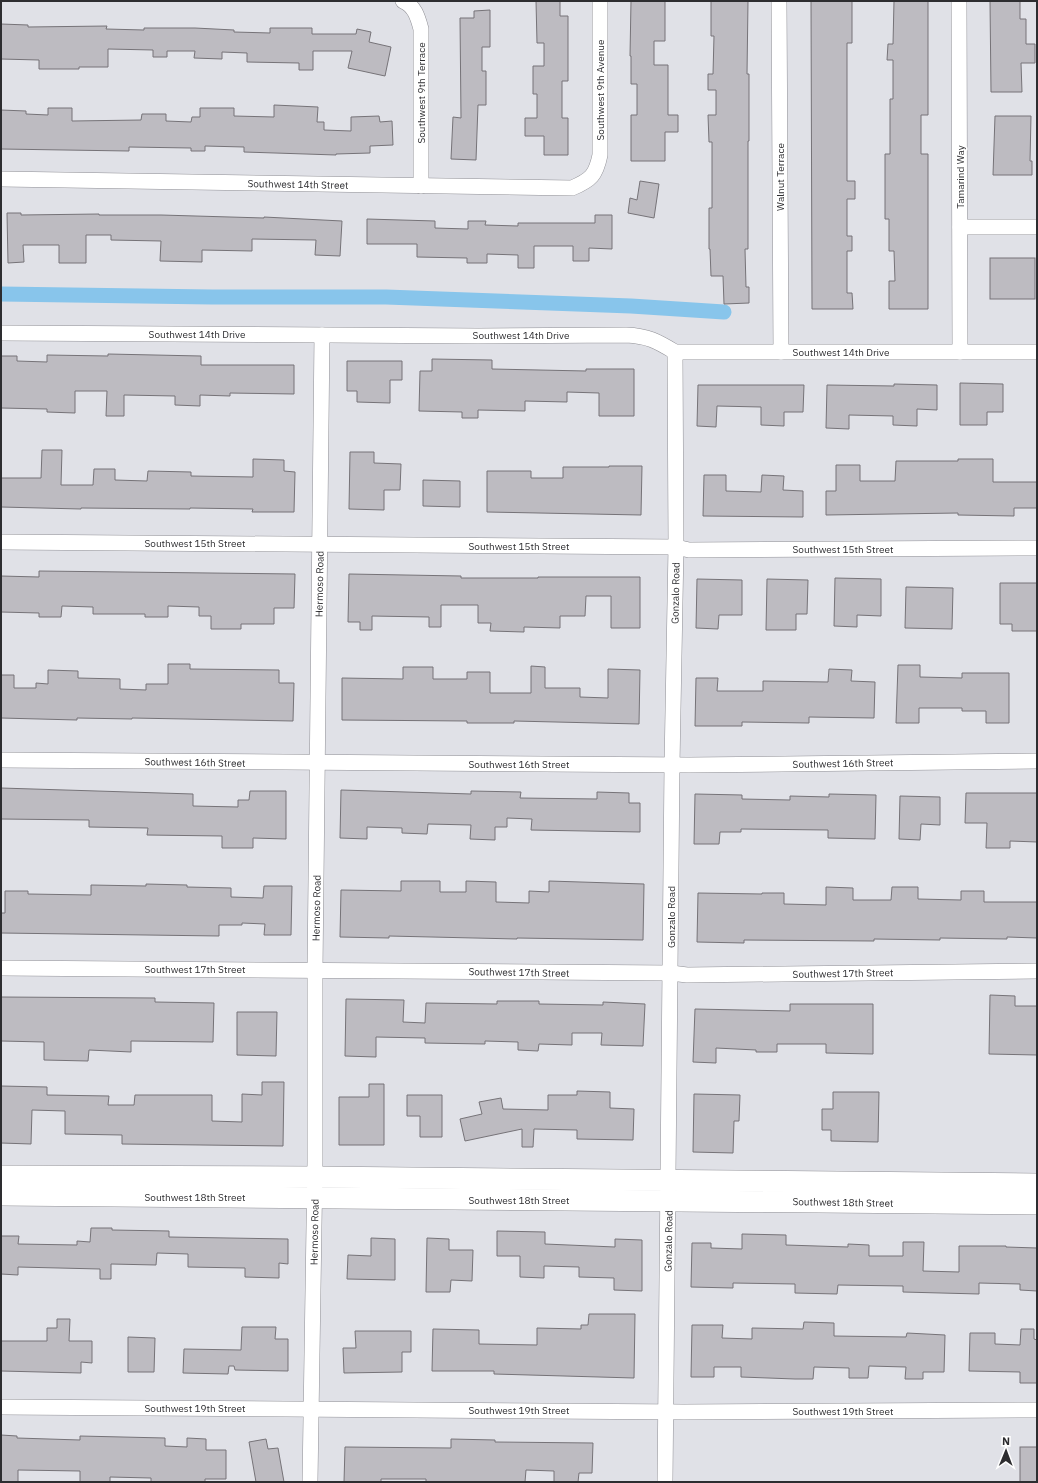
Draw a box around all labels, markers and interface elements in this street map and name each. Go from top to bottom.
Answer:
street label: Southwest 9th Avenue [594,39,607,140]
street label: Southwest 9th Terrace [415,42,428,144]
street label: Walnut Terrace [774,143,787,211]
street label: Tamarind Way [954,145,967,209]
street label: Southwest 14th Street [247,177,349,192]
street label: Southwest 14th Drive [149,328,246,341]
street label: Southwest 14th Drive [473,329,570,342]
street label: Southwest 14th Drive [793,346,890,359]
street label: Southwest 15th Street [145,537,246,550]
street label: Southwest 15th Street [469,540,570,553]
street label: Southwest 15th Street [793,543,894,556]
street label: Hermoso Road [312,551,327,617]
street label: Gonzalo Road [668,562,683,624]
street label: Southwest 16th Street [144,755,246,770]
street label: Southwest 16th Street [792,756,894,771]
street label: Southwest 16th Street [469,758,570,771]
street label: Hermoso Road [309,875,324,941]
street label: Gonzalo Road [665,886,678,948]
street label: Southwest 17th Street [145,963,246,976]
street label: Southwest 17th Street [468,965,570,980]
street label: Southwest 17th Street [792,966,894,981]
street label: Southwest 18th Street [145,1191,246,1204]
street label: Southwest 18th Street [469,1194,570,1207]
street label: Southwest 18th Street [792,1195,894,1210]
street label: Hermoso Road [307,1199,322,1265]
street label: Gonzalo Road [661,1210,676,1272]
street label: Southwest 19th Street [145,1402,246,1415]
street label: Southwest 19th Street [469,1404,570,1417]
street label: Southwest 19th Street [793,1405,894,1418]
north arrow [986,1431,1026,1471]
text: N [1002,1434,1010,1448]

